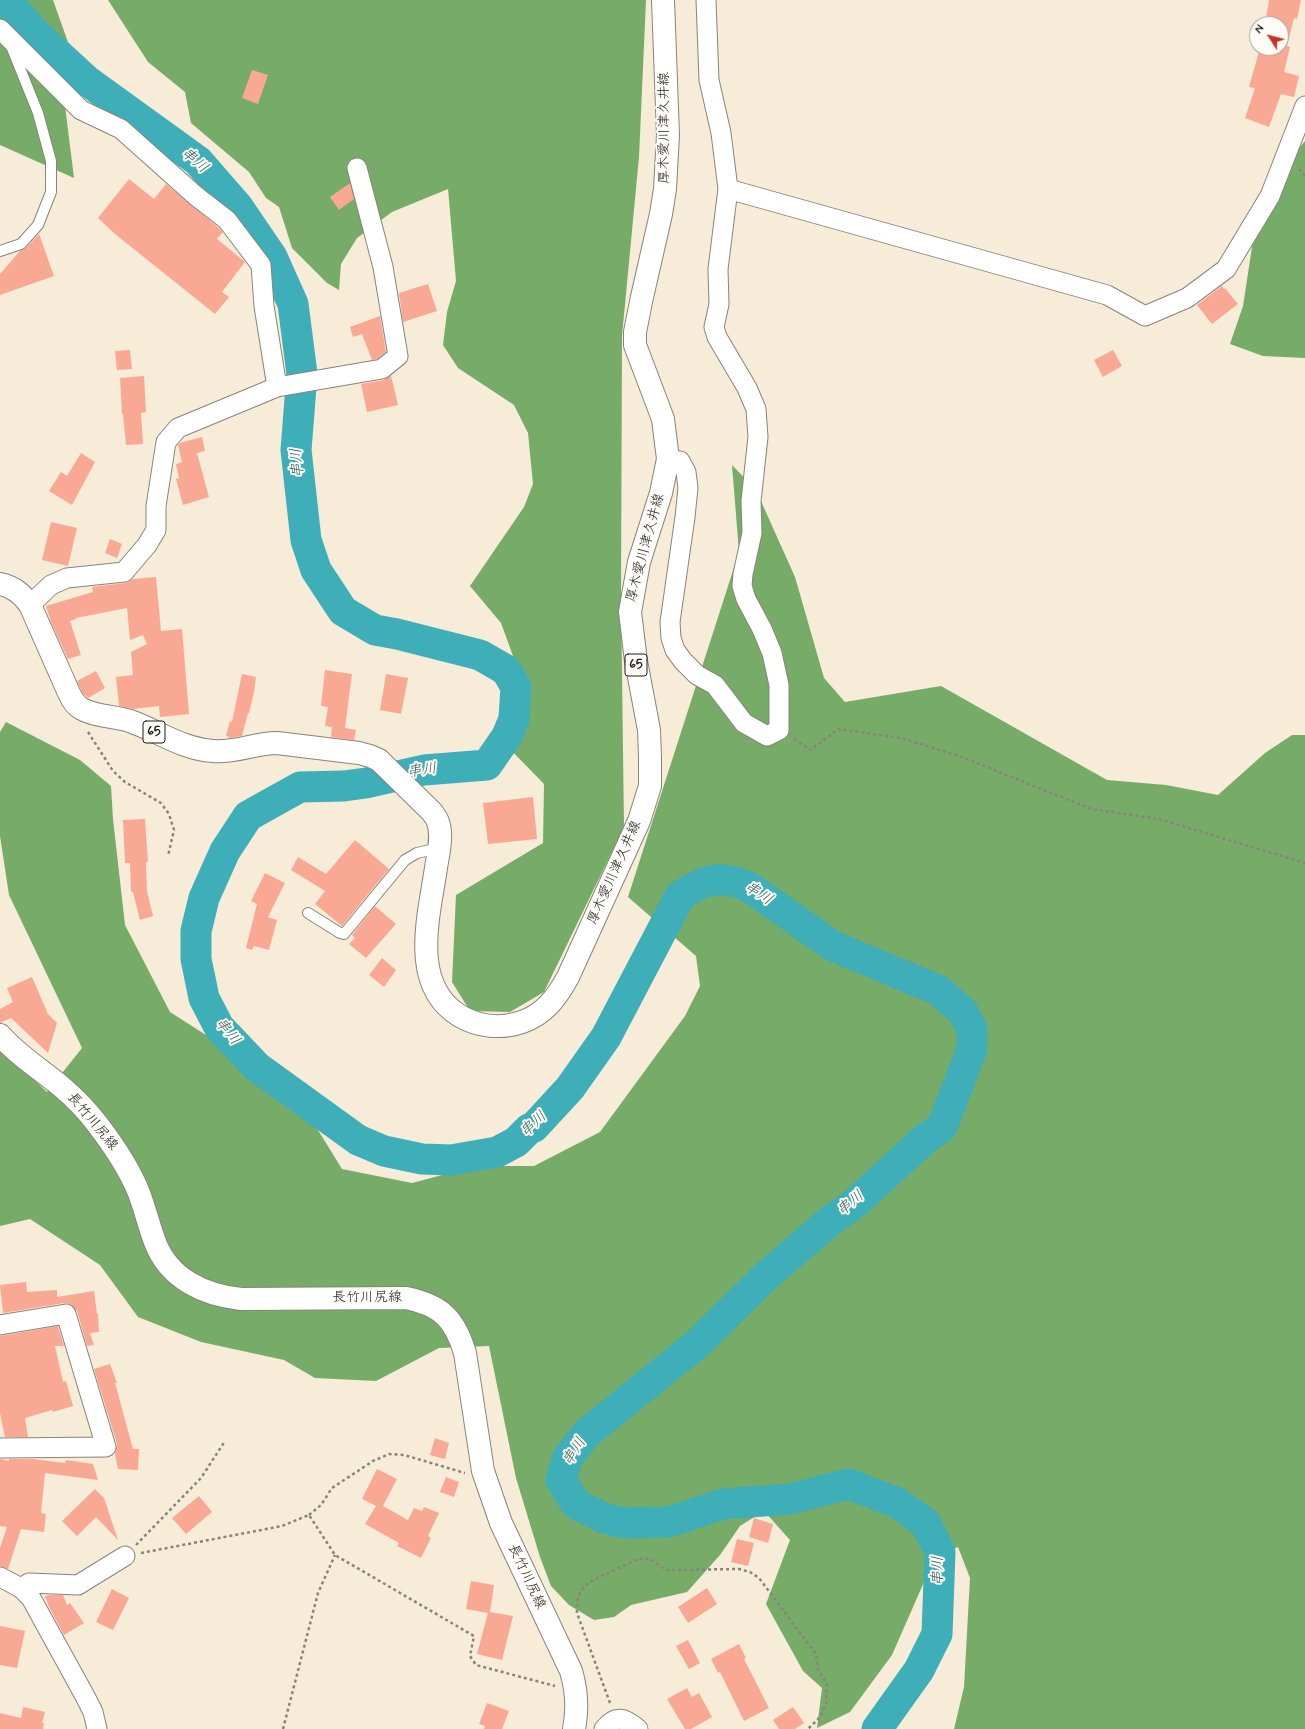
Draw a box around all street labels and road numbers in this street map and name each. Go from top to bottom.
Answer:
street label: 厚木愛川津久井線 [657,72,673,184]
street label: 厚木愛川津久井線 [623,492,669,604]
road number: 65 [625,654,647,676]
road number: 65 [143,721,165,743]
street label: 厚木愛川津久井線 [585,818,645,928]
street label: 長竹川尻線 [63,1090,121,1154]
street label: 長竹川尻線 [332,1290,402,1306]
street label: 長竹川尻線 [504,1542,548,1612]

